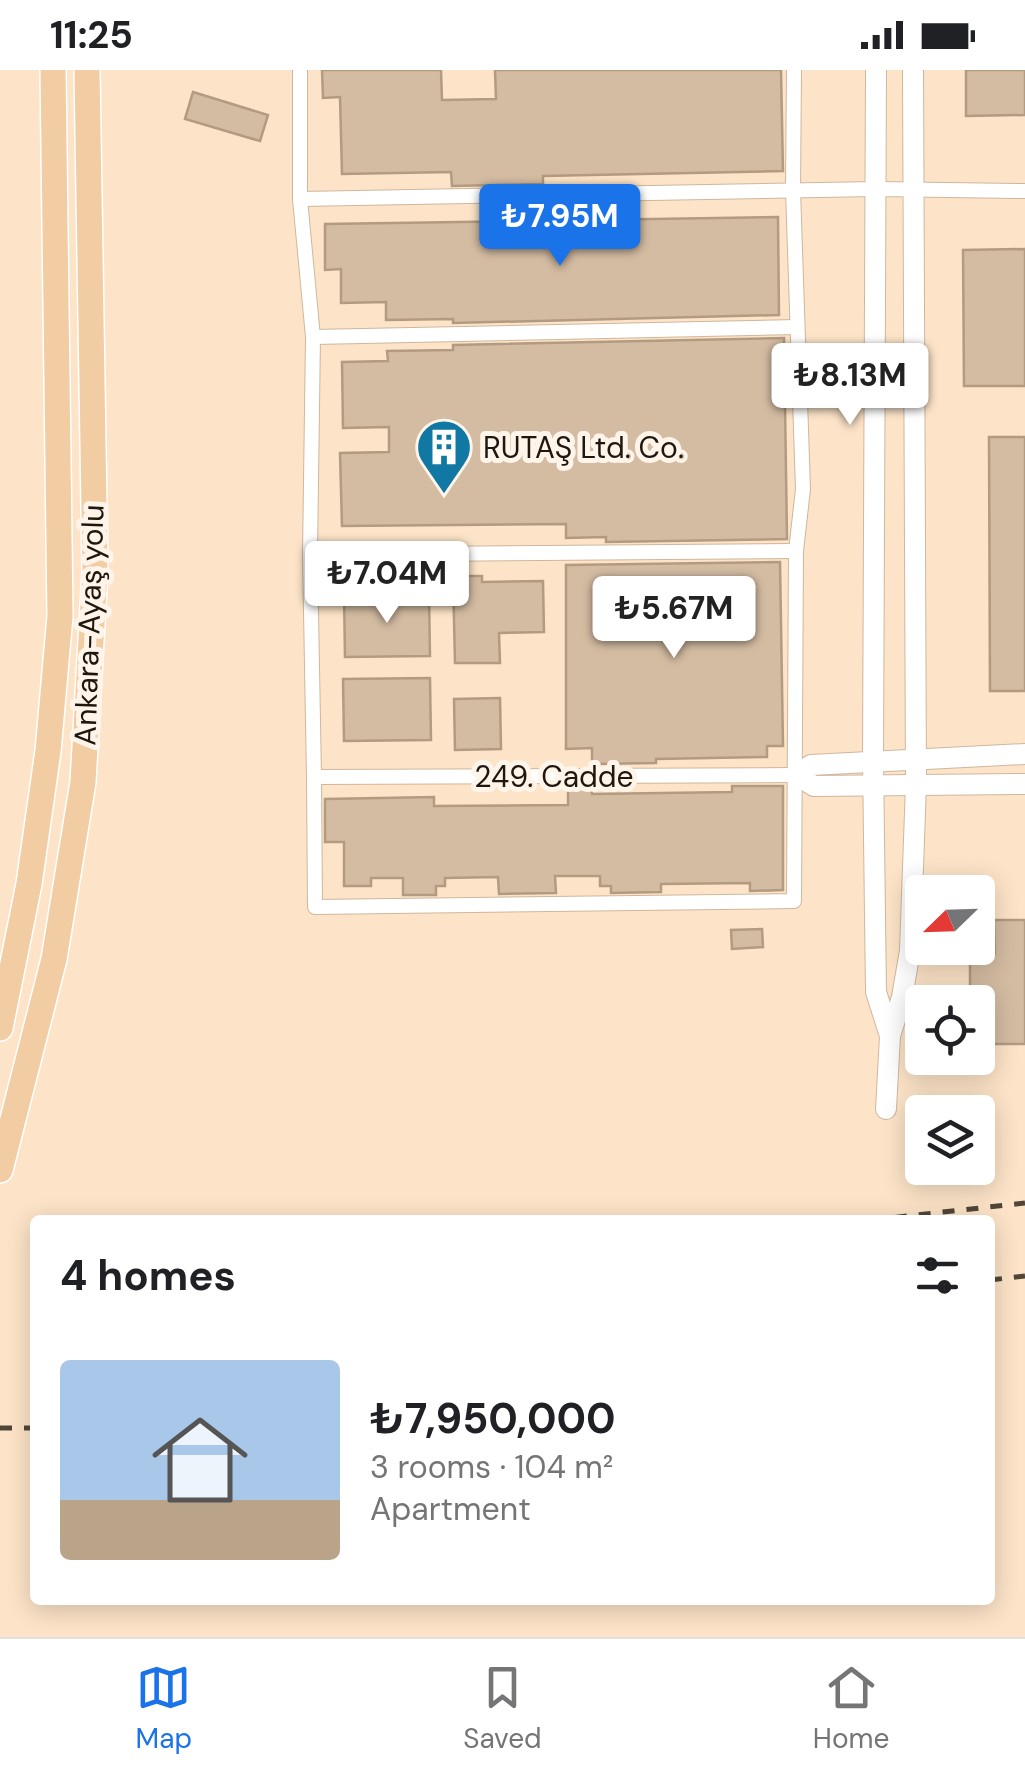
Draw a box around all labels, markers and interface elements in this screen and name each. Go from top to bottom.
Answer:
text: 11:25 [50,10,133,60]
pin: ₺7.95M [479,184,641,269]
text: ₺7.95M [501,195,619,237]
pin: ₺8.13M [769,343,931,428]
text: ₺8.13M [794,354,907,396]
building icon: RUTAŞ Ltd. Co. [414,417,474,496]
place label: RUTAŞ Ltd. Co. [483,428,684,467]
street label: Ankara-Ayaş yolu [65,504,113,746]
pin: ₺7.04M [306,541,468,626]
text: ₺7.04M [327,552,447,594]
pin: ₺5.67M [593,576,755,661]
text: ₺5.67M [615,587,733,629]
street label: 249. Cadde [474,757,634,796]
north arrow [905,875,995,965]
map controls [905,875,995,1185]
button: locate [905,985,995,1075]
button: layers [905,1095,995,1185]
text: 4 homes [60,1248,236,1303]
icon: filters [910,1248,965,1303]
text: ₺7,950,000 [370,1391,616,1446]
icon: home [140,1400,260,1520]
text: 3 rooms · 104 m² [370,1446,613,1488]
text: Apartment [370,1488,531,1530]
tab: Map [136,1660,192,1757]
tab: Saved [463,1660,542,1757]
tab: Home [813,1660,889,1757]

